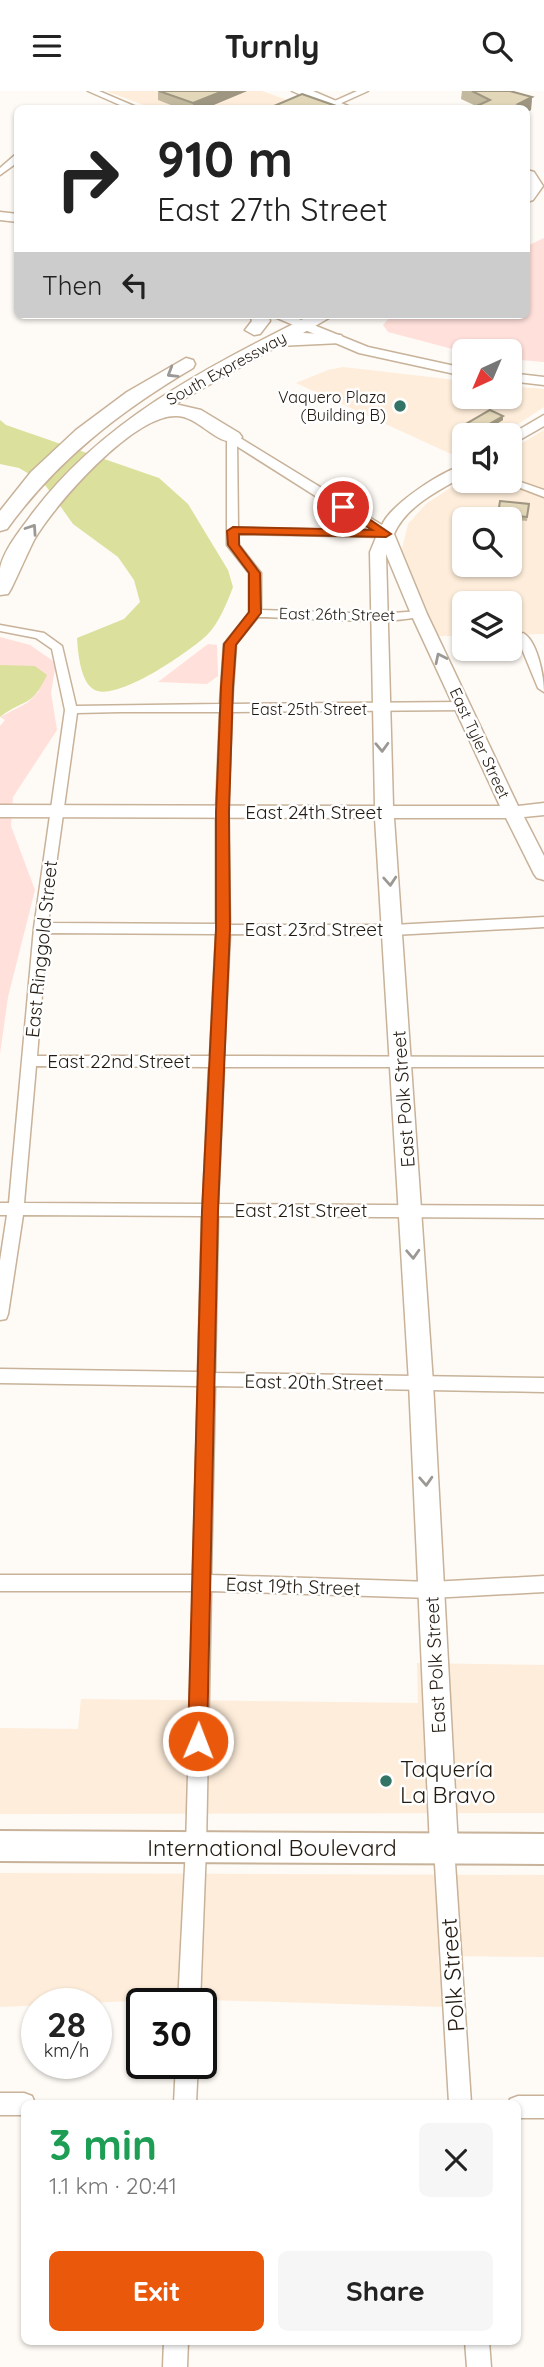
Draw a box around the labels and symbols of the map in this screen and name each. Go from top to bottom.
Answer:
street label: South Expressway [163,327,289,409]
north arrow [452,339,522,409]
one-way arrow [166,364,179,377]
place label: Vaquero Plaza (Building B) [278,387,386,425]
marker: Vaquero Plaza (Building B) [392,398,408,414]
pin [313,477,373,537]
one-way arrow [24,524,36,537]
street label: East 26th Street [279,603,395,625]
one-way arrow [435,653,449,665]
street label: East Tyler Street [446,684,514,802]
street label: East 25th Street [251,699,367,719]
one-way arrow [374,742,390,753]
street label: East 24th Street [245,800,383,824]
street label: East Ringgold Street [20,859,62,1039]
one-way arrow [382,875,397,886]
street label: East 23rd Street [245,917,383,941]
street label: East Polk Street [386,1030,420,1168]
street label: East 22nd Street [47,1049,191,1073]
street label: East 21st Street [235,1198,367,1222]
one-way arrow [406,1249,421,1260]
street label: East 20th Street [244,1369,384,1395]
one-way arrow [419,1476,434,1487]
street label: East 19th Street [225,1572,361,1600]
street label: East Polk Street [419,1596,451,1734]
position arrow [161,1704,235,1778]
place label: Taquería La Bravo [400,1754,496,1809]
marker: Taquería La Bravo [378,1773,394,1789]
street label: International Boulevard [147,1833,397,1862]
street label: Polk Street [434,1917,470,2033]
speed limit sign: 30 [126,1988,217,2079]

